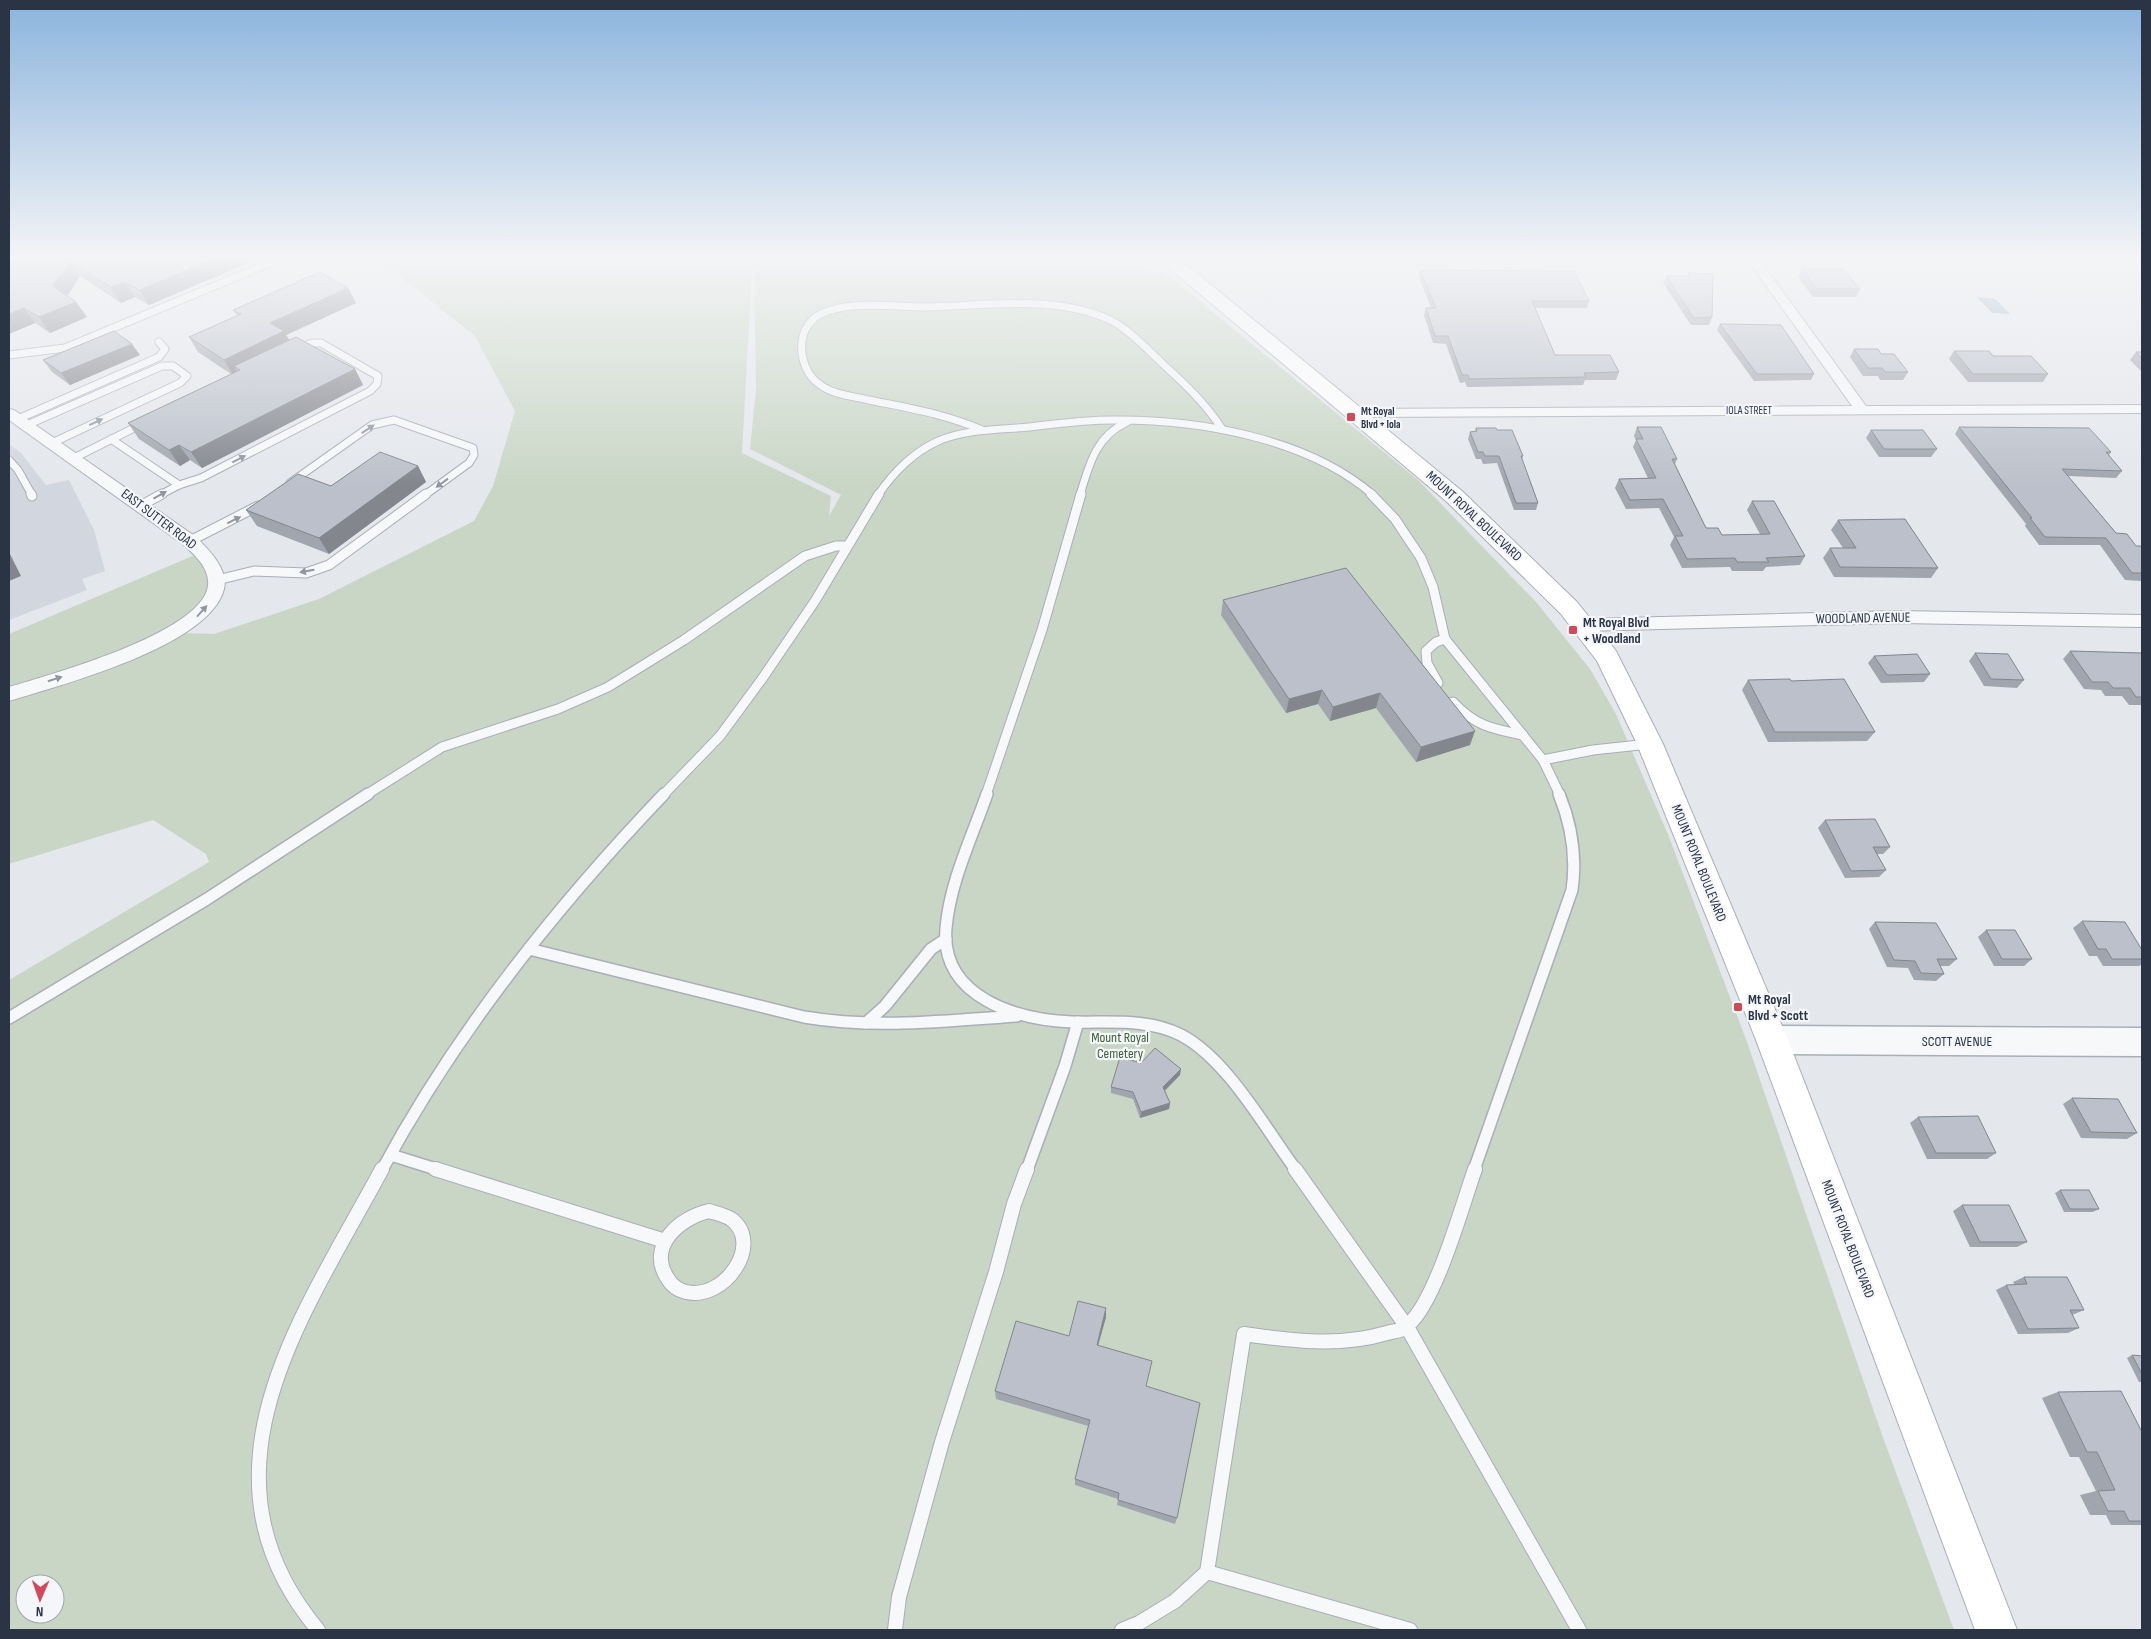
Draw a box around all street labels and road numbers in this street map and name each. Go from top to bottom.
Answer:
street label: IOLA STREET [1726,404,1773,417]
street label: MOUNT ROYAL BOULEVARD [1422,467,1526,565]
street label: EAST SUTTER ROAD [118,485,200,553]
street label: WOODLAND AVENUE [1815,609,1911,627]
street label: MOUNT ROYAL BOULEVARD [1668,802,1730,924]
street label: SCOTT AVENUE [1922,1033,1992,1050]
street label: MOUNT ROYAL BOULEVARD [1818,1178,1878,1301]

